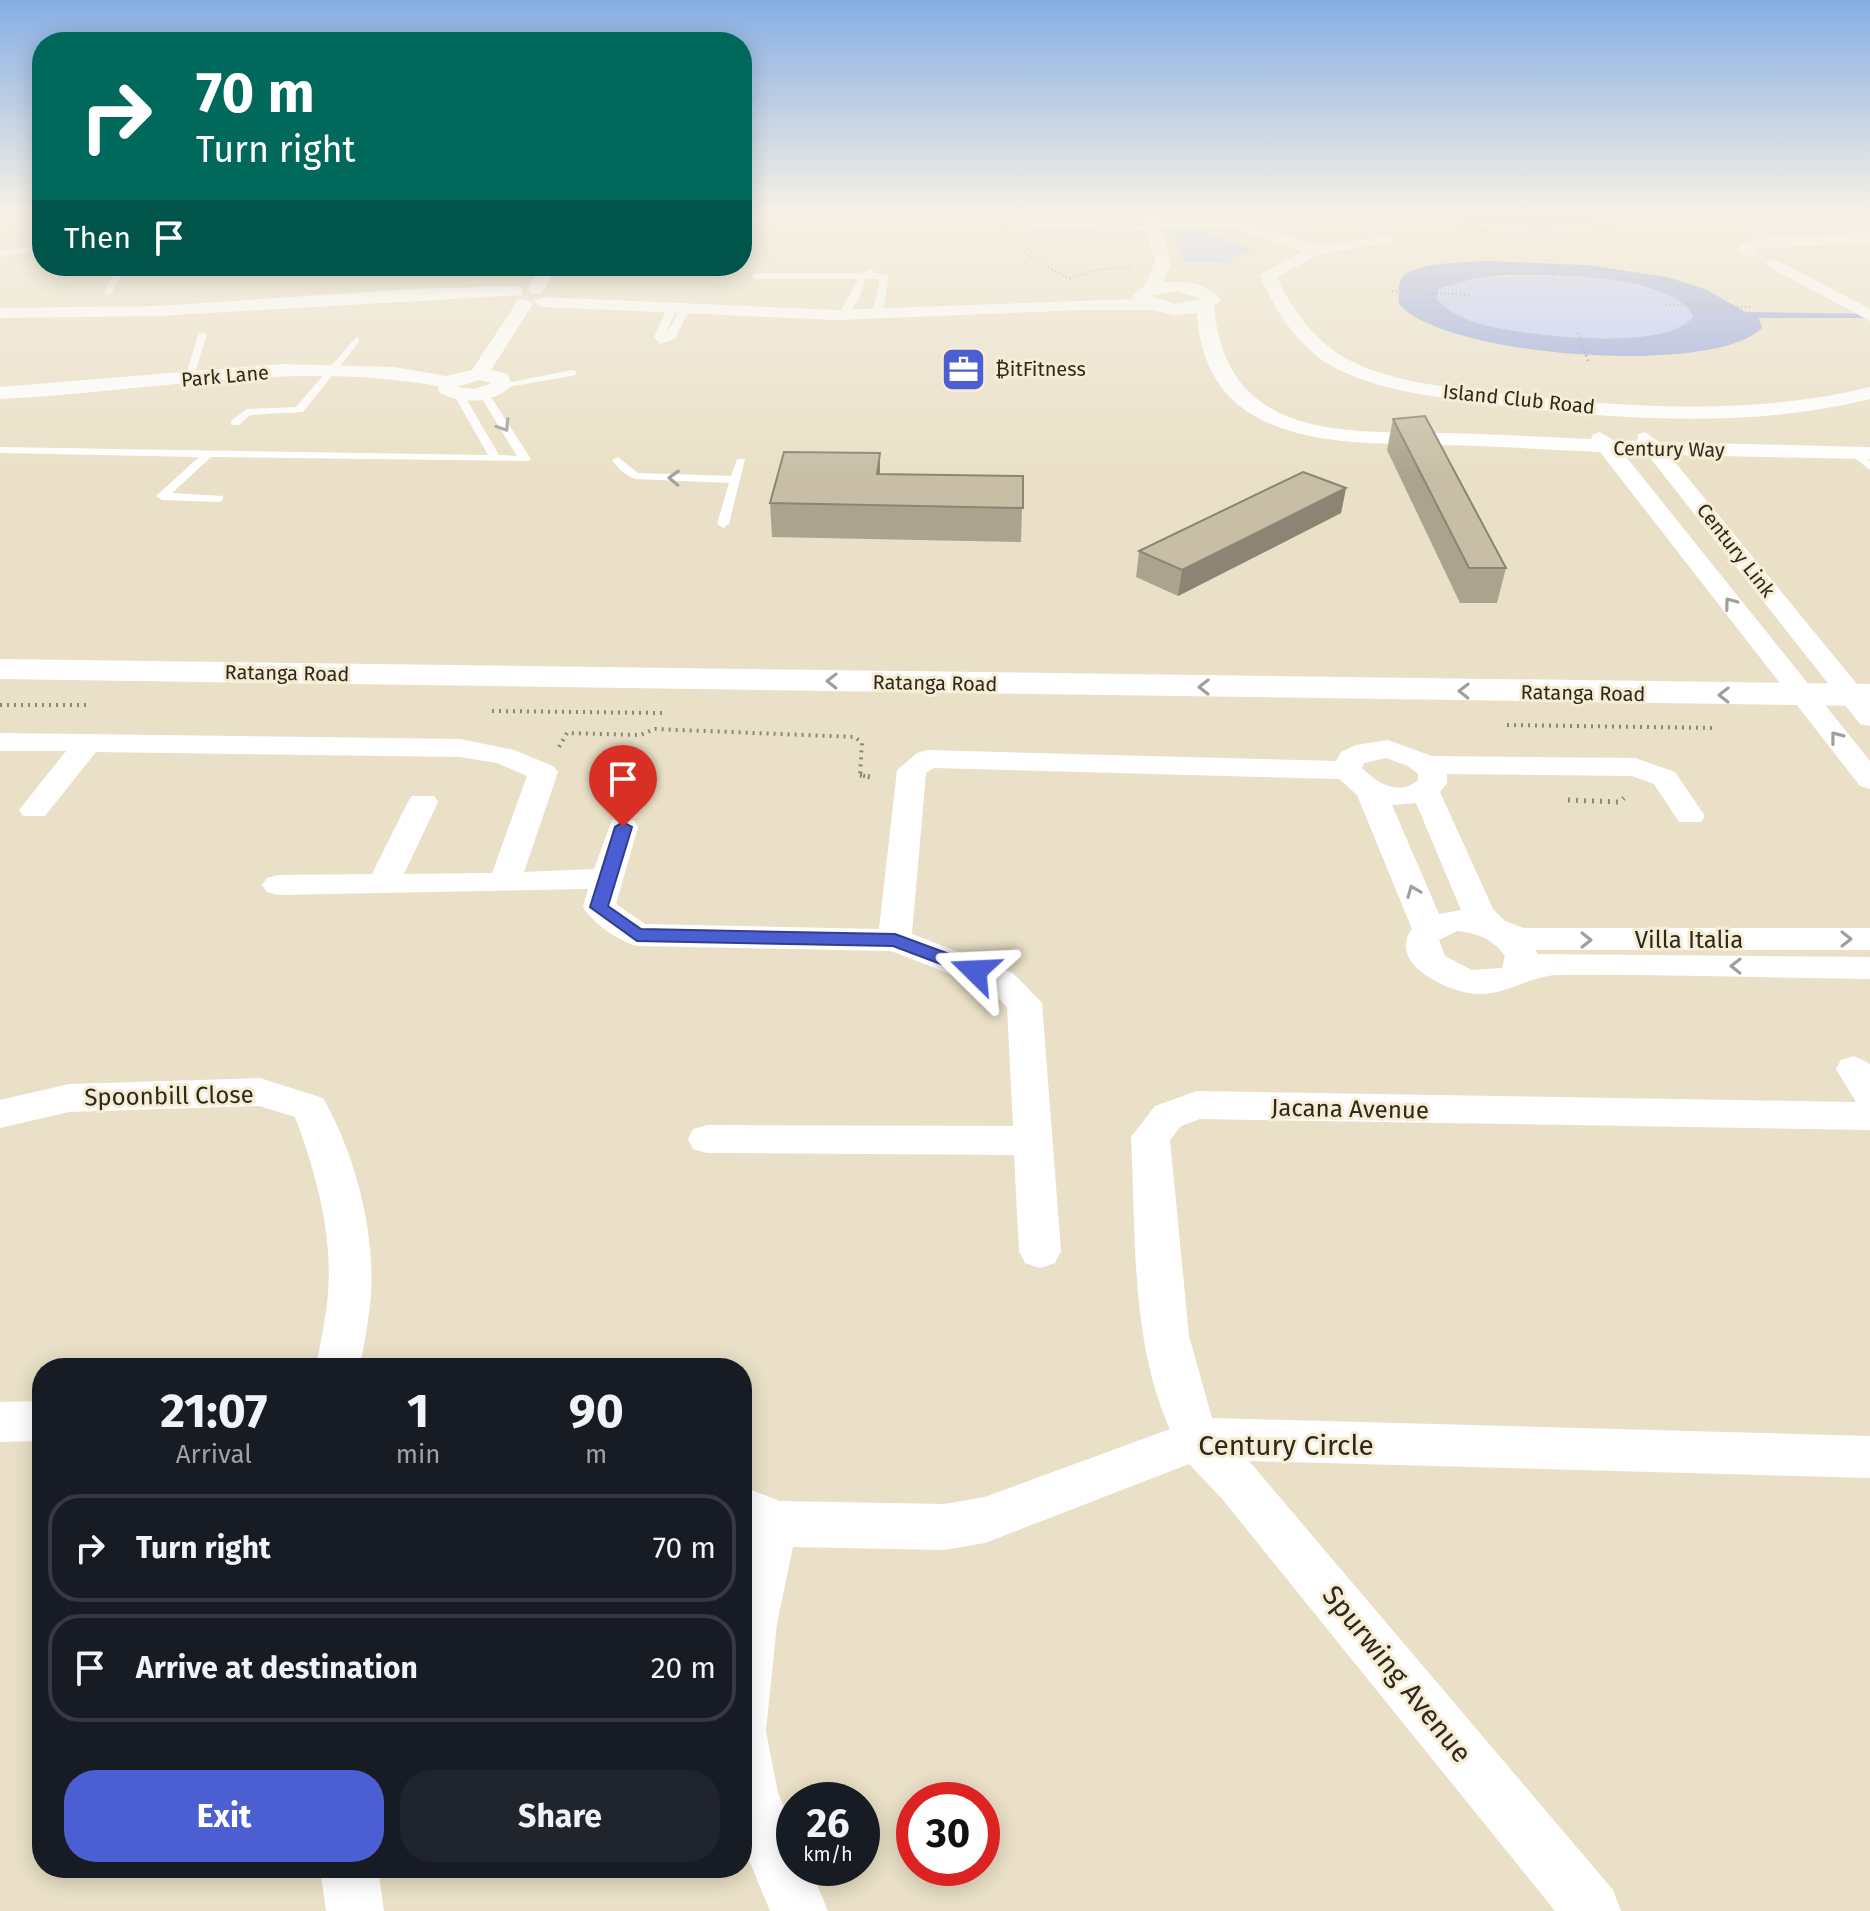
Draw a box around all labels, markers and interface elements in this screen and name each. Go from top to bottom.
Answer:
text: 70 m [196,60,315,127]
icon: right [64,64,168,168]
text: Turn right [196,128,356,172]
icon: arrive [147,216,191,260]
text: Then [64,220,131,256]
office icon: ₿itFitness [940,345,988,393]
place label: ₿itFitness [995,357,1086,381]
street label: Park Lane [180,360,270,392]
street label: Island Club Road [1442,379,1596,419]
one-way arrow [495,417,510,432]
street label: Century Way [1613,436,1725,462]
one-way arrow [667,469,679,486]
street label: Century Link [1692,498,1781,602]
one-way arrow [1725,597,1739,612]
street label: Ratanga Road [224,660,350,686]
street label: Ratanga Road [872,670,998,696]
one-way arrow [825,672,838,690]
one-way arrow [1197,678,1210,696]
street label: Ratanga Road [1520,680,1646,706]
one-way arrow [1457,682,1470,700]
one-way arrow [1717,686,1730,704]
one-way arrow [1832,731,1846,746]
pin [589,745,657,827]
icon: arrive [601,757,645,801]
one-way arrow [1406,885,1422,899]
street label: Villa Italia [1635,926,1743,954]
position arrow [933,929,1017,1013]
one-way arrow [1840,930,1853,948]
one-way arrow [1580,931,1593,949]
one-way arrow [1729,957,1742,975]
street label: Spoonbill Close [84,1081,254,1111]
street label: Jacana Avenue [1271,1094,1429,1124]
text: 21:07 [160,1382,267,1440]
text: 1 [407,1382,429,1440]
text: 90 [569,1382,624,1440]
street label: Century Circle [1198,1429,1374,1462]
text: Arrival [176,1439,252,1470]
text: min [396,1439,441,1470]
text: m [585,1439,607,1470]
icon: right [68,1526,112,1570]
text: Turn right [136,1530,271,1566]
text: 70 m [653,1530,716,1566]
street label: Spurwing Avenue [1315,1579,1479,1769]
icon: arrive [68,1646,112,1690]
text: Arrive at destination [136,1650,418,1686]
text: 20 m [651,1650,716,1686]
button: Exit [64,1770,384,1862]
button: Share [400,1770,720,1862]
speed limit sign: 30 [896,1782,1000,1886]
text: 26 [806,1800,850,1848]
text: km/h [803,1842,853,1866]

